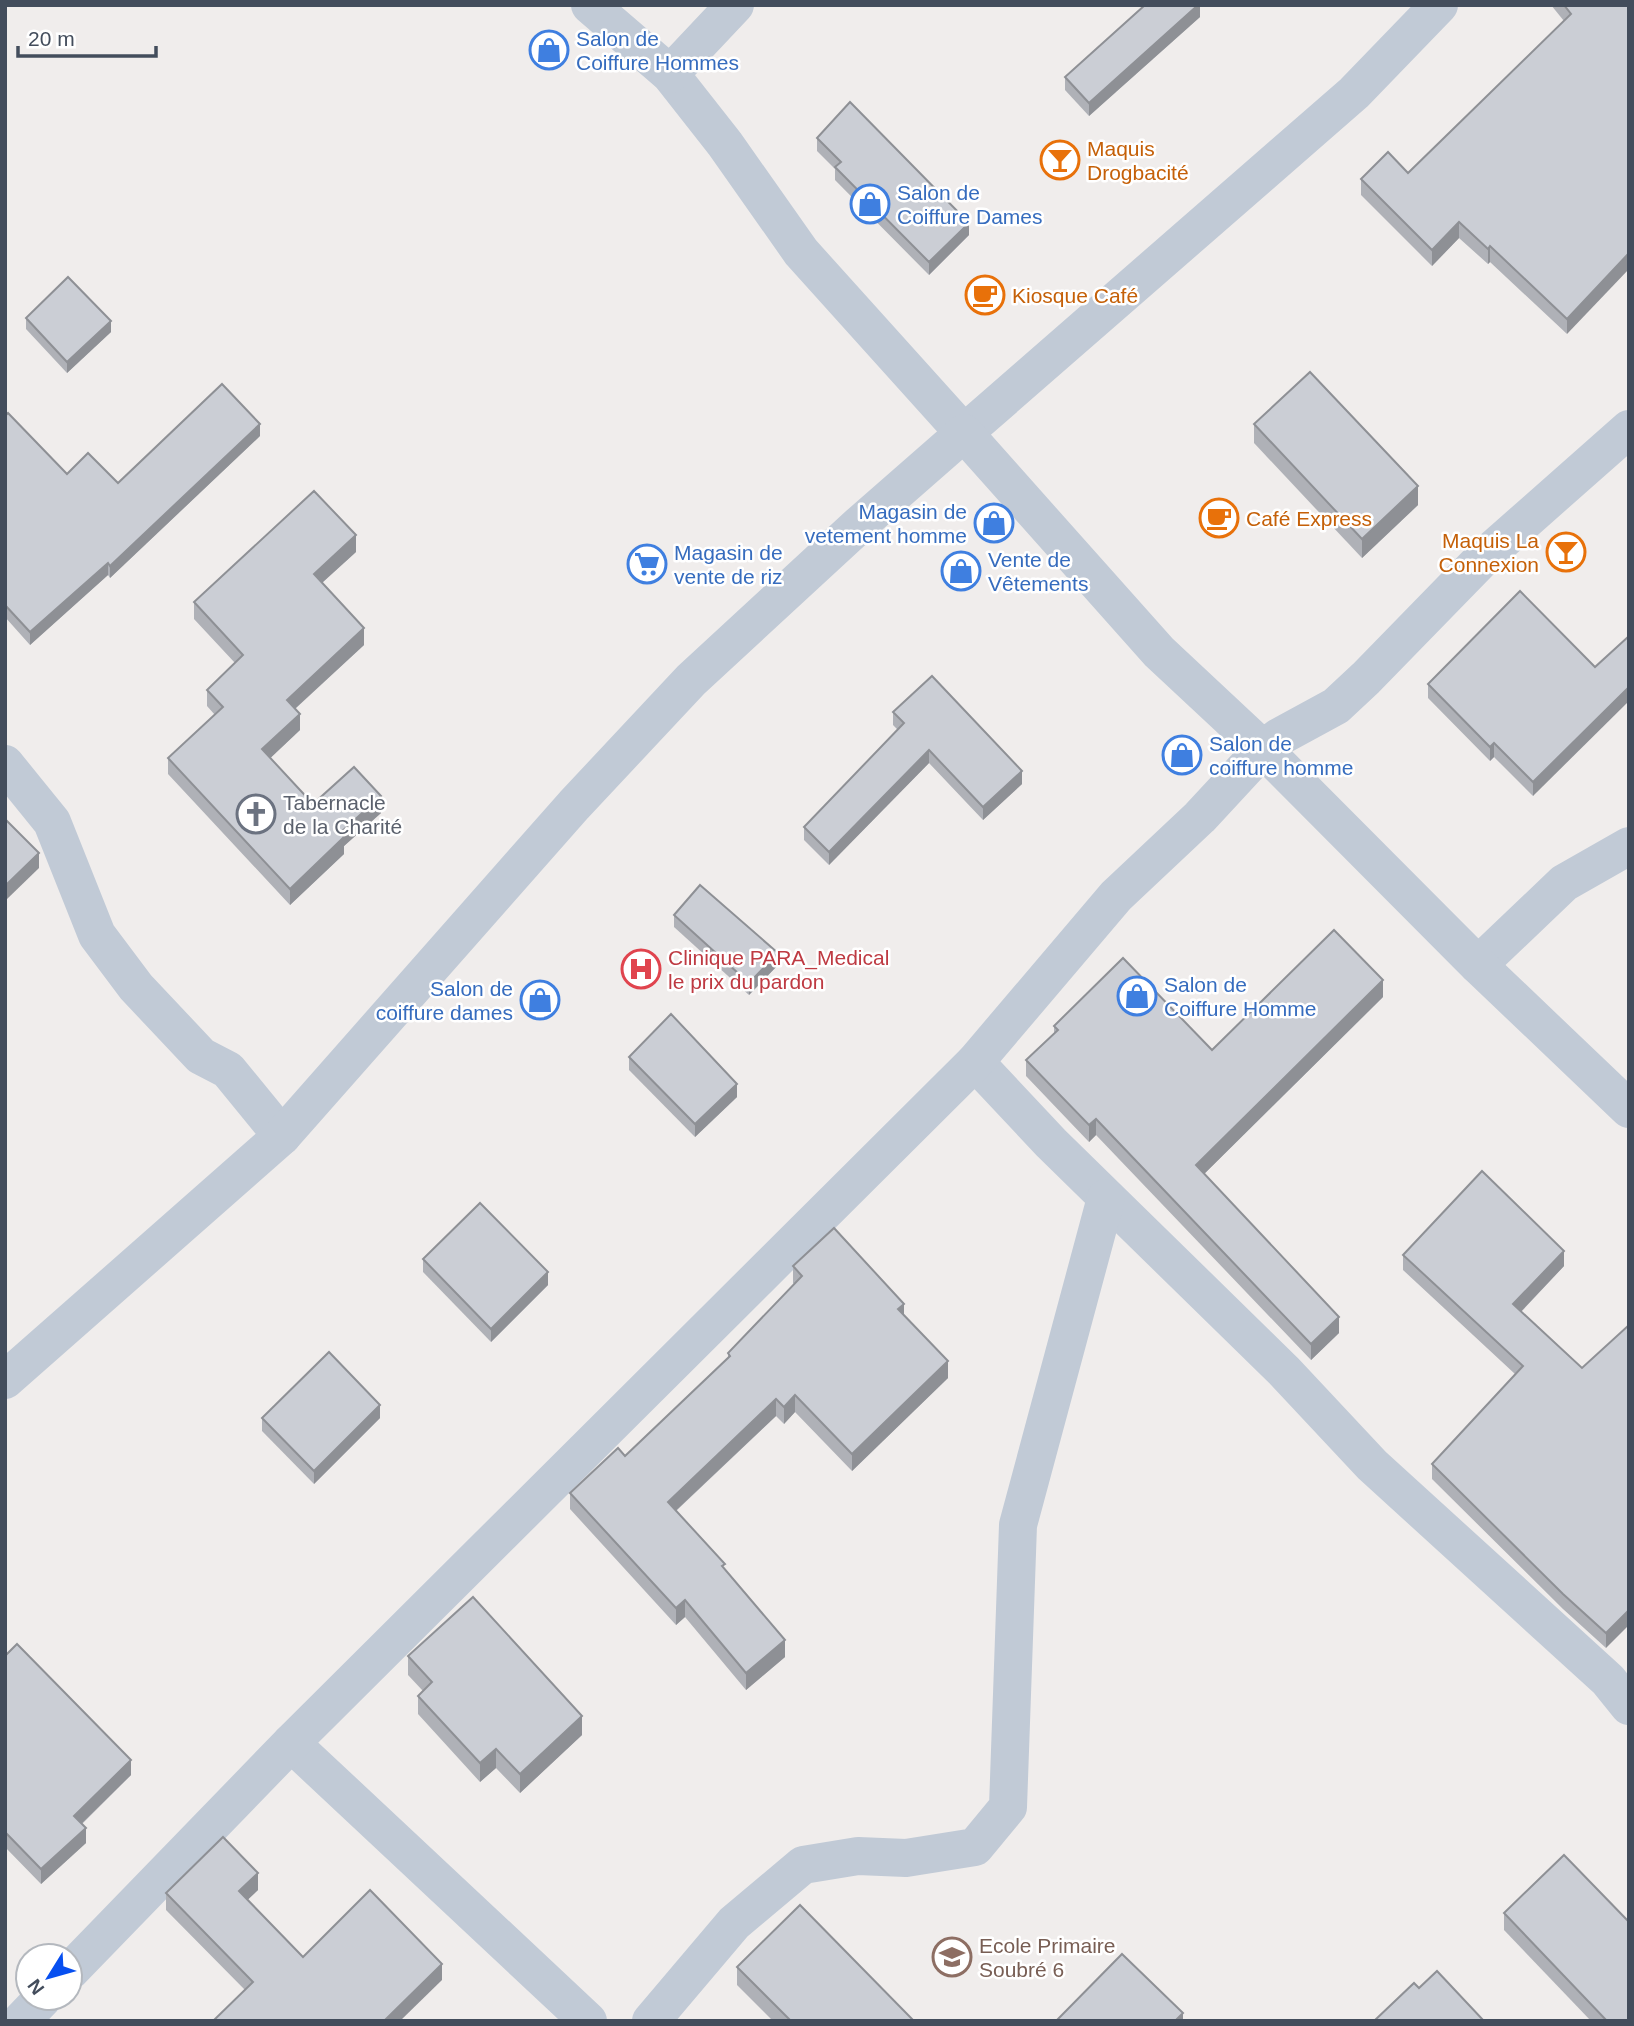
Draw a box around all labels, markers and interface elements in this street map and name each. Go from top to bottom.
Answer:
scale bar [18,14,156,58]
text: 20 m [28,27,75,50]
place label: Salon de Coiffure Hommes [576,27,739,74]
shop icon: Salon de Coiffure Hommes [528,29,570,71]
place label: Maquis Drogbacité [1087,137,1189,184]
bar icon: Maquis Drogbacité [1039,139,1081,181]
place label: Salon de Coiffure Dames [897,181,1043,228]
shop icon: Salon de Coiffure Dames [849,183,891,225]
cafe icon: Kiosque Café [964,274,1006,316]
place label: Kiosque Café [1012,284,1138,307]
cafe icon: Café Express [1198,497,1240,539]
place label: Magasin de vetement homme [805,500,967,547]
shop icon: Magasin de vetement homme [973,502,1015,544]
place label: Café Express [1246,507,1372,530]
place label: Maquis La Connexion [1439,529,1539,576]
bar icon: Maquis La Connexion [1545,531,1587,573]
place label: Magasin de vente de riz [674,541,783,588]
supermarket icon: Magasin de vente de riz [626,543,668,585]
place label: Vente de Vêtements [988,548,1088,595]
shop icon: Vente de Vêtements [940,550,982,592]
place label: Salon de coiffure homme [1209,732,1353,779]
shop icon: Salon de coiffure homme [1161,734,1203,776]
place label: Tabernacle de la Charité [283,791,402,838]
church icon: Tabernacle de la Charité [235,793,277,835]
place label: Clinique PARA_Medical le prix du pardon [668,946,889,993]
hospital icon: Clinique PARA_Medical le prix du pardon [620,948,662,990]
place label: Salon de Coiffure Homme [1164,973,1317,1020]
shop icon: Salon de Coiffure Homme [1116,975,1158,1017]
place label: Salon de coiffure dames [376,977,513,1024]
shop icon: Salon de coiffure dames [519,979,561,1021]
place label: Ecole Primaire Soubré 6 [979,1934,1116,1981]
school or university icon: Ecole Primaire Soubré 6 [931,1936,973,1978]
north arrow [14,1942,84,2012]
text: N [23,1975,48,1999]

